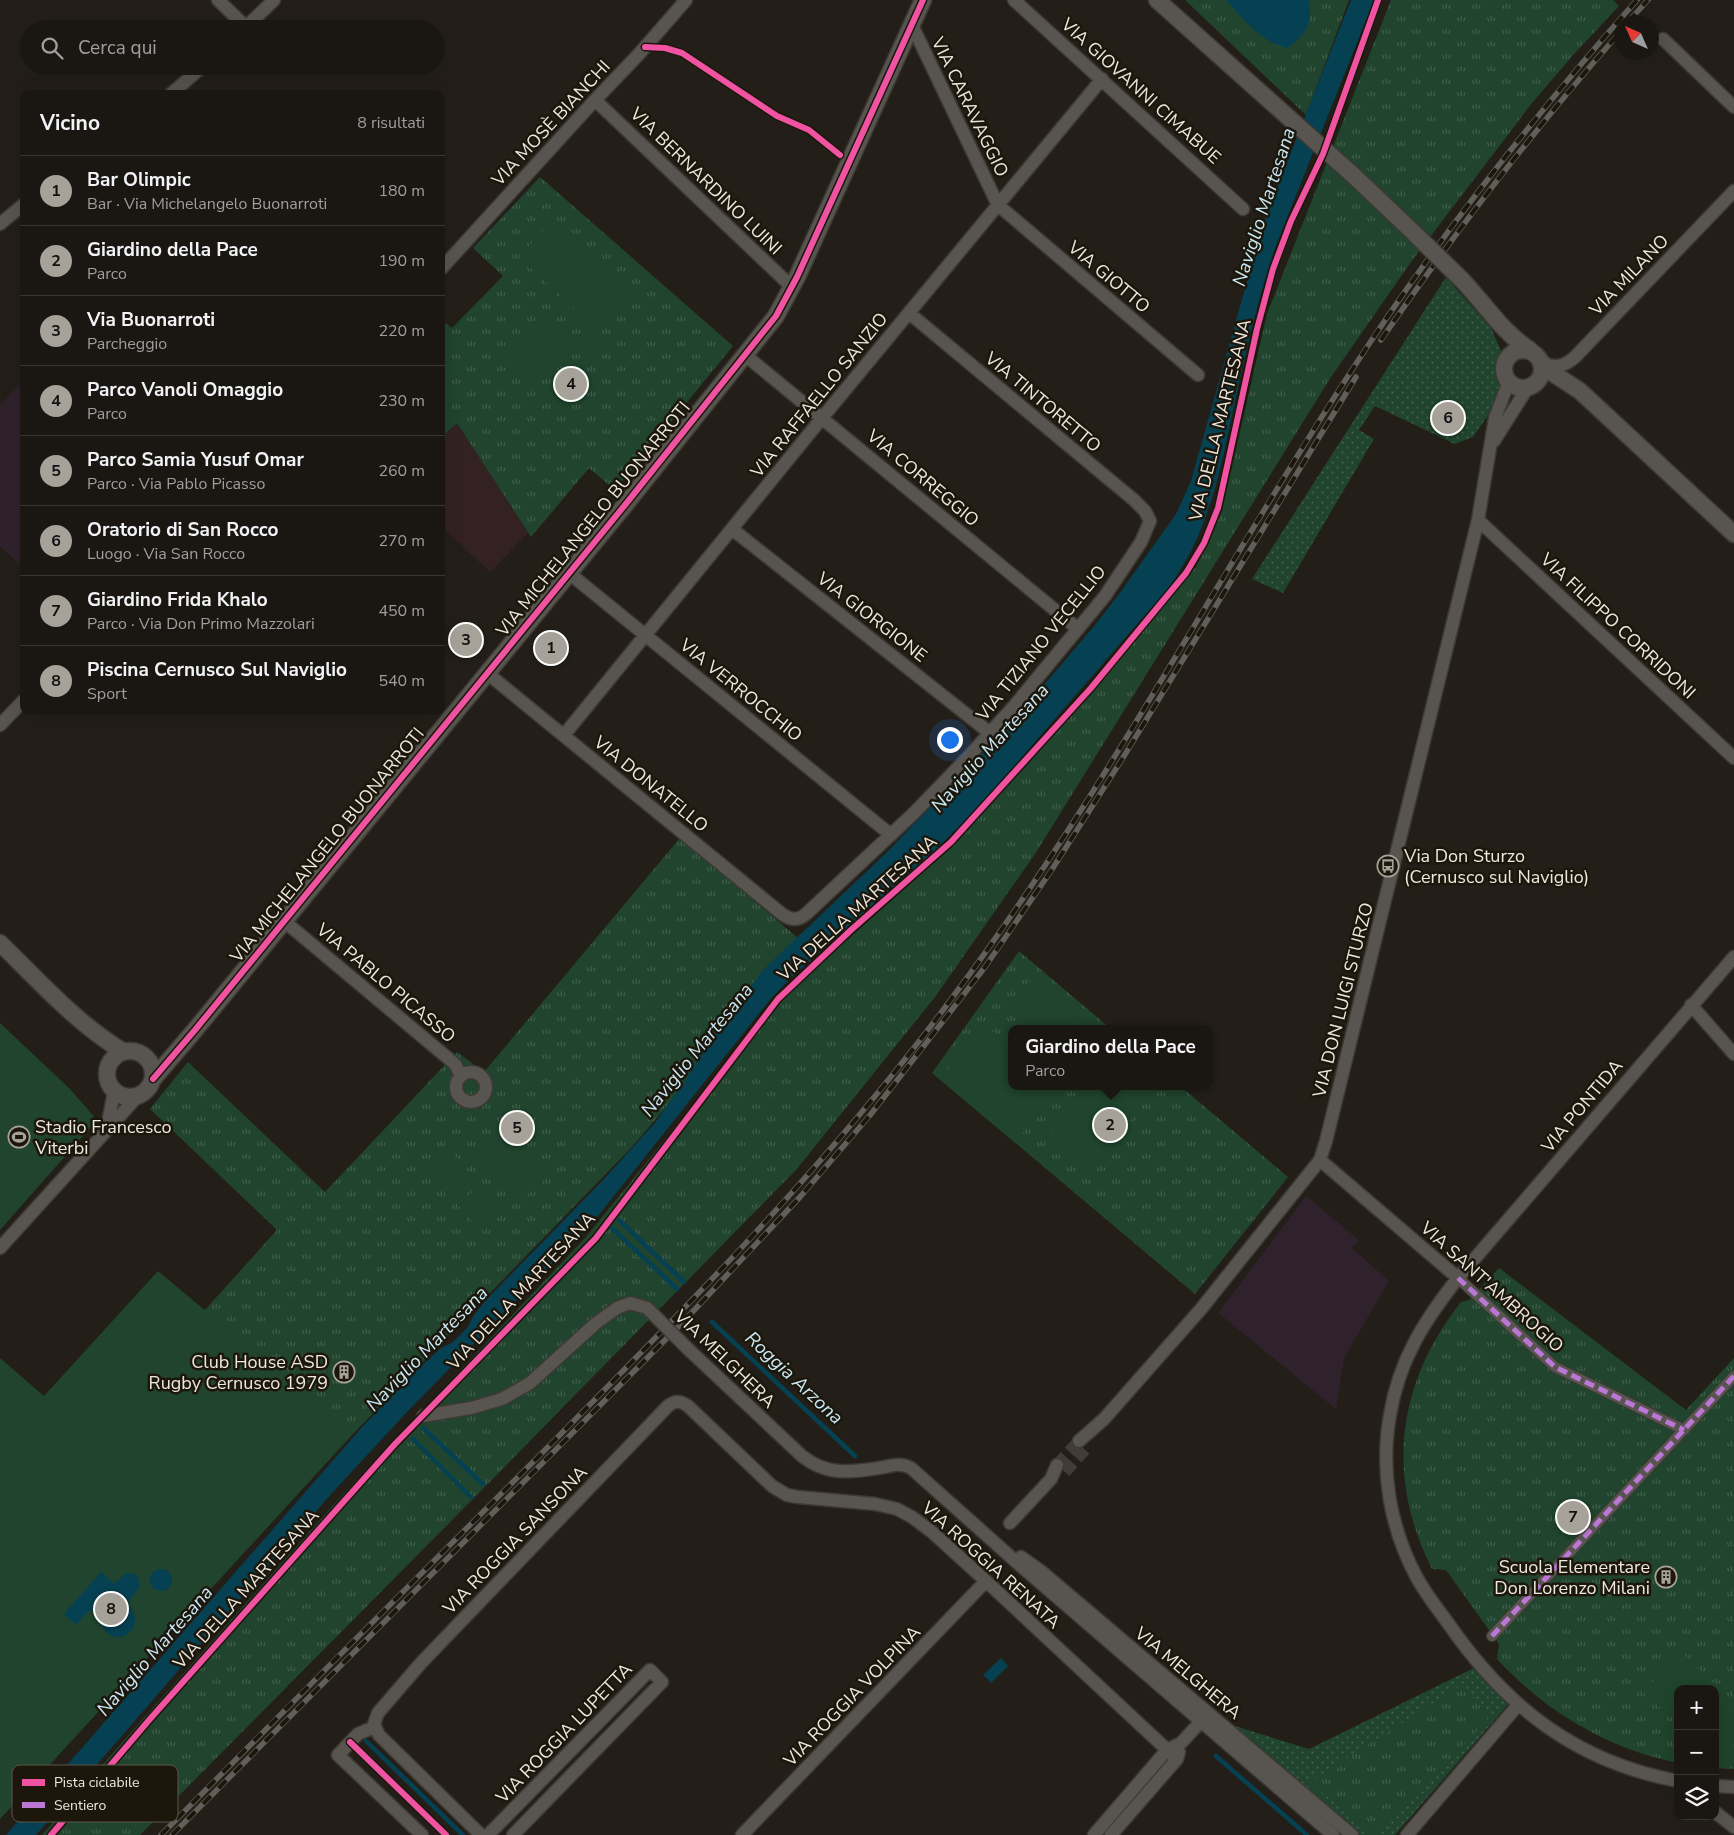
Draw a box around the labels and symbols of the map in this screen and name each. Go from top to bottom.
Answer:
street label: VIA GIOVANNI CIMABUE [1055,12,1226,169]
north arrow [1614,15,1659,60]
street label: VIA CARAVAGGIO [925,32,1014,181]
street label: VIA MOSÈ BIANCHI [486,55,616,192]
street label: VIA BERNARDINO LUINI [624,101,787,260]
water label: Naviglio Martesana [1226,124,1302,290]
street label: VIA MILANO [1583,229,1674,322]
street label: VIA GIOTTO [1062,235,1155,318]
street label: VIA RAFFAELLO SANZIO [744,307,893,483]
street label: VIA DELLA MARTESANA [1183,316,1257,525]
street label: VIA TINTORETTO [979,346,1106,458]
pin: 4 [555,365,587,403]
street label: VIA MICHELANGELO BUONARROTI [490,396,695,642]
pin: 6 [1432,399,1464,437]
street label: VIA CORREGGIO [861,423,984,532]
street label: VIA FILIPPO CORRIDONI [1534,547,1701,704]
street label: VIA TIZIANO VECELLIO [970,560,1111,727]
street label: VIA GIORGIONE [811,566,932,668]
pin: 3 [450,621,482,659]
pin: 1 [535,629,567,667]
street label: VIA VERROCCHIO [674,632,807,747]
water label: Naviglio Martesana [925,678,1055,818]
street label: VIA MICHELANGELO BUONARROTI [224,722,429,968]
your location [937,727,963,753]
street label: VIA DONATELLO [588,730,713,838]
street label: VIA DELLA MARTESANA [771,830,942,987]
place label: Via Don Sturzo (Cernusco sul Naviglio) [1403,844,1589,889]
bus stop icon: Via Don Sturzo (Cernusco sul Naviglio) [1376,854,1400,878]
street label: VIA DON LUIGI STURZO [1307,900,1379,1101]
street label: VIA PABLO PICASSO [311,917,461,1048]
water label: Naviglio Martesana [635,978,759,1122]
street label: VIA PONTIDA [1535,1054,1628,1158]
pin: 2 [1094,1106,1126,1144]
pin: 5 [501,1109,533,1147]
place label: Stadio Francesco Viterbi [34,1115,172,1160]
sports icon: Stadio Francesco Viterbi [7,1125,31,1149]
street label: VIA DELLA MARTESANA [441,1207,601,1376]
street label: VIA SANT'AMBROGIO [1414,1216,1569,1358]
water label: Naviglio Martesana [360,1281,494,1417]
street label: VIA MELGHERA [668,1304,781,1413]
water label: Roggia Arzona [739,1326,849,1430]
place label: Club House ASD Rugby Cernusco 1979 [149,1350,328,1395]
building icon: Club House ASD Rugby Cernusco 1979 [332,1360,356,1384]
street label: VIA ROGGIA SANSONA [437,1461,592,1620]
street label: VIA ROGGIA RENATA [916,1495,1066,1634]
pin: 7 [1557,1498,1589,1536]
street label: VIA DELLA MARTESANA [167,1504,324,1675]
place label: Scuola Elementare Don Lorenzo Milani [1494,1555,1650,1600]
building icon: Scuola Elementare Don Lorenzo Milani [1654,1565,1678,1589]
water label: Naviglio Martesana [91,1580,219,1722]
pin: 8 [95,1590,127,1628]
street label: VIA ROGGIA VOLPINA [778,1620,926,1772]
street label: VIA MELGHERA [1129,1621,1246,1725]
street label: VIA ROGGIA LUPETTA [490,1658,637,1809]
legend [12,1765,178,1822]
text: Pista ciclabile [54,1773,139,1792]
text: Sentiero [54,1796,107,1815]

